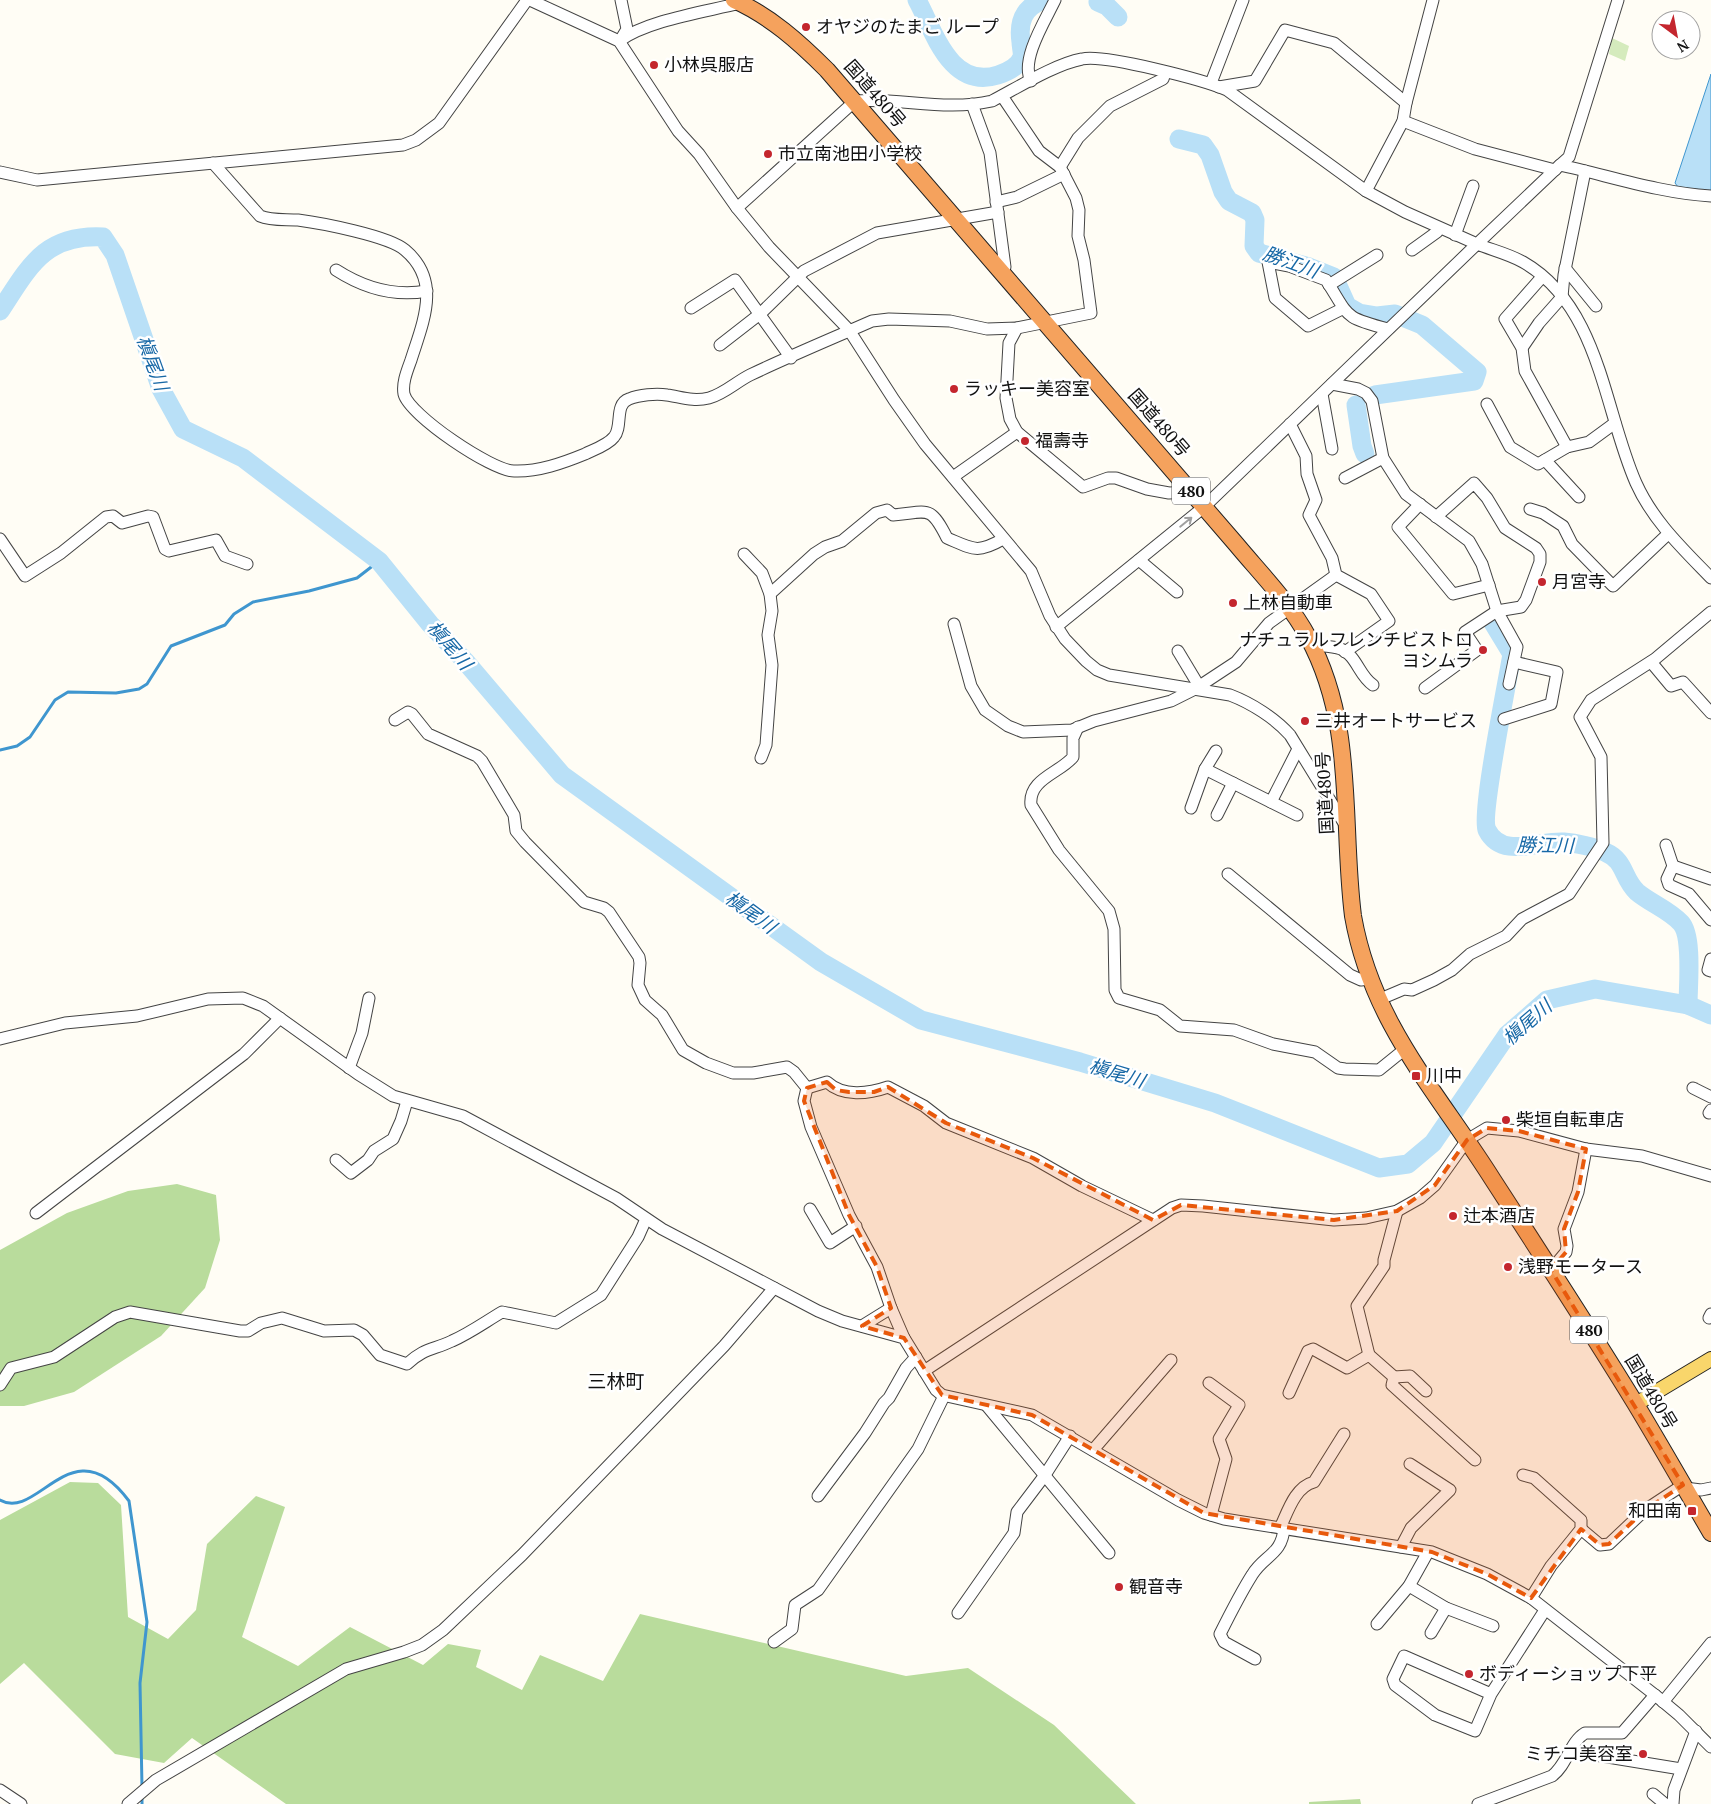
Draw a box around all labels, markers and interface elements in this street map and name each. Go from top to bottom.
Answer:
north arrow [1651,10,1701,60]
place label: オヤジのたまご ループ [816,14,999,38]
marker: オヤジのたまご ループ [800,21,812,33]
text: N [1673,36,1693,58]
place label: 小林呉服店 [664,52,754,76]
street label: 国道480号 [840,54,912,132]
marker: 小林呉服店 [648,59,660,71]
place label: 市立南池田小学校 [778,141,922,165]
marker: 市立南池田小学校 [762,148,774,160]
water label: 勝江川 [1260,240,1324,284]
water label: 槇尾川 [132,332,176,396]
place label: ラッキー美容室 [964,376,1090,400]
marker: ラッキー美容室 [948,383,960,395]
street label: 国道480号 [1124,383,1196,461]
place label: 福壽寺 [1035,428,1089,452]
marker: 福壽寺 [1019,435,1031,447]
road number: 480 [1172,478,1210,504]
one-way arrow [1179,516,1192,527]
place label: 月宮寺 [1552,569,1606,593]
marker: 月宮寺 [1536,576,1548,588]
place label: 上林自動車 [1243,590,1333,614]
marker: 上林自動車 [1227,597,1239,609]
water label: 槇尾川 [422,615,480,676]
place label: ナチュラルフレンチビストロ ヨシムラ [1239,627,1473,672]
marker: ナチュラルフレンチビストロ ヨシムラ [1477,644,1489,656]
place label: 三井オートサービス [1315,708,1477,732]
marker: 三井オートサービス [1299,715,1311,727]
street label: 国道480号 [1310,751,1338,835]
water label: 勝江川 [1516,832,1576,858]
water label: 槇尾川 [721,885,783,940]
water label: 槇尾川 [1497,992,1558,1050]
water label: 槇尾川 [1086,1052,1150,1093]
place label: 川中 [1426,1063,1462,1087]
marker: 川中 [1410,1070,1422,1082]
place label: 柴垣自転車店 [1516,1107,1624,1131]
marker: 柴垣自転車店 [1500,1114,1512,1126]
place label: 辻本酒店 [1463,1203,1535,1227]
marker: 辻本酒店 [1447,1210,1459,1222]
place label: 浅野モータース [1518,1254,1643,1278]
marker: 浅野モータース [1502,1261,1514,1273]
road number: 480 [1570,1316,1608,1344]
street label: 国道480号 [1620,1350,1683,1433]
district label: 三林町 [587,1368,645,1393]
place label: 和田南 [1628,1498,1682,1522]
marker: 和田南 [1686,1505,1698,1517]
place label: 観音寺 [1129,1574,1183,1598]
marker: 観音寺 [1113,1581,1125,1593]
place label: ボディーショップ下平 [1479,1661,1657,1685]
marker: ボディーショップ下平 [1463,1668,1475,1680]
place label: ミチコ美容室 [1525,1741,1633,1765]
marker: ミチコ美容室 [1637,1748,1649,1760]

